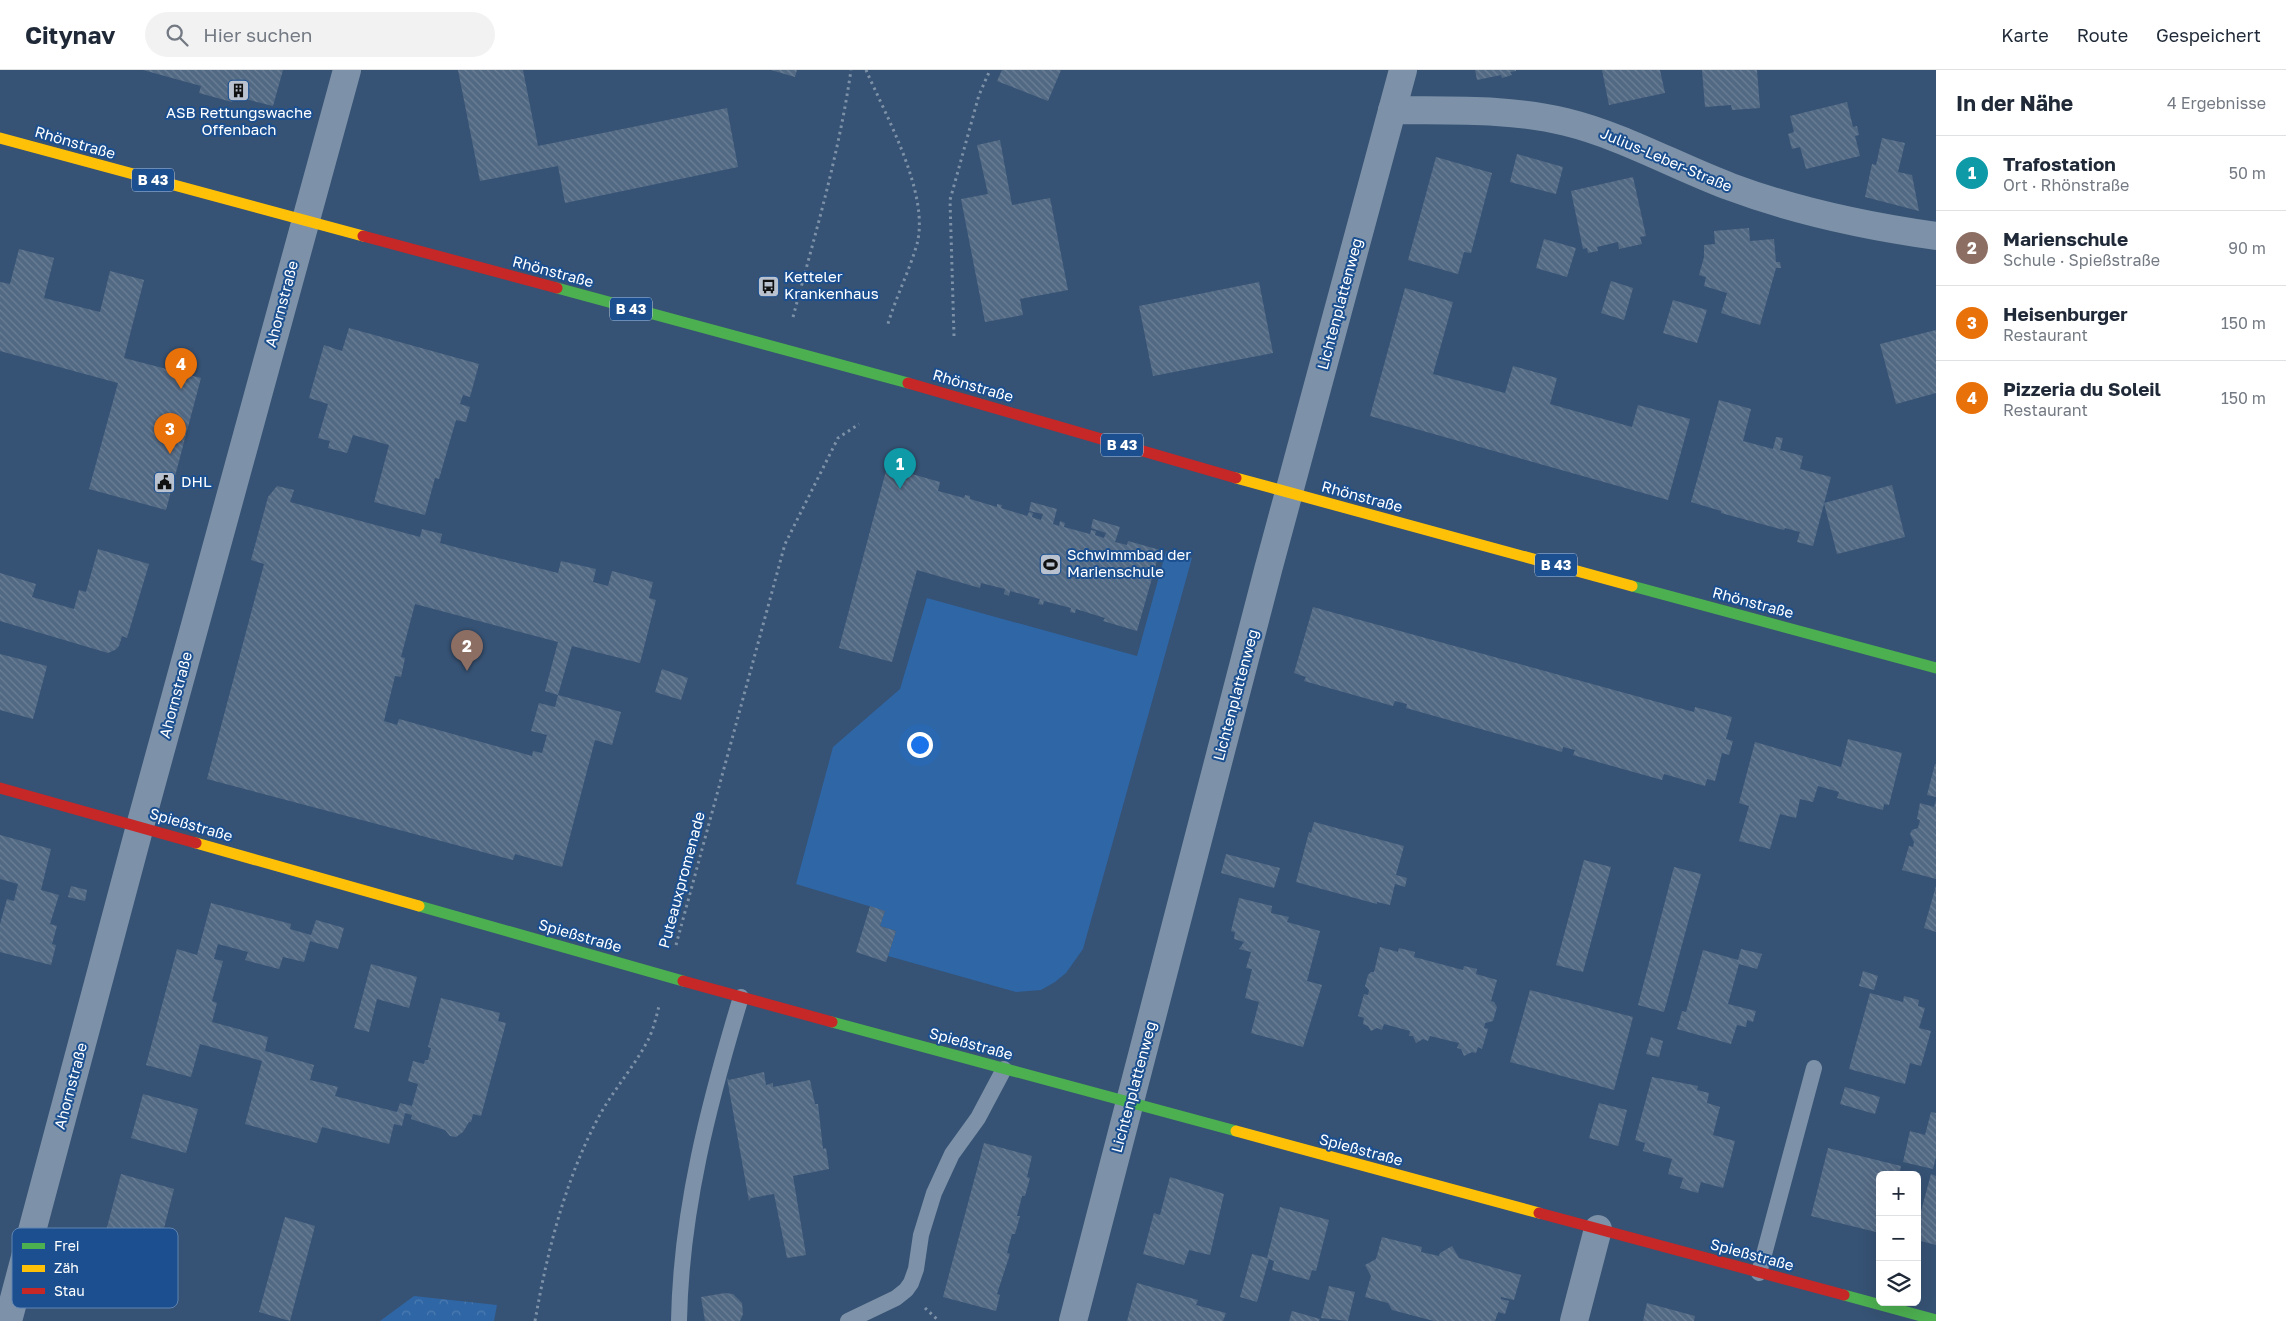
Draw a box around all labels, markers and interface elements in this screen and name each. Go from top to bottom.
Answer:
search box [145,12,495,57]
text: Citynav [25,20,115,49]
icon: search [163,21,191,49]
text: Hier suchen [203,23,312,46]
text: Karte [2001,24,2049,46]
text: Route [2077,24,2128,46]
text: Gespeichert [2156,24,2261,46]
building icon: ASB Rettungswache Offenbach [227,78,251,102]
text: In der Nähe [1956,90,2073,116]
text: 4 Ergebnisse [2167,93,2266,113]
place label: ASB Rettungswache Offenbach [166,103,312,138]
street label: Rhönstraße [33,122,118,162]
street label: Julius-Leber-Straße [1598,123,1735,195]
text: Trafostation [2003,152,2116,175]
text: 1 [1968,163,1976,183]
text: 50 m [2229,163,2266,183]
road number: B 43 [132,168,174,192]
text: Ort · Rhönstraße [2003,175,2129,195]
text: Marienschule [2003,227,2128,250]
street label: Lichtenplattenweg [1313,236,1365,372]
text: 2 [1967,238,1977,258]
text: 90 m [2228,238,2266,258]
text: Schule · Spießstraße [2003,250,2160,270]
street label: Rhönstraße [511,252,596,291]
street label: Ahornstraße [261,258,301,349]
place label: Ketteler Krankenhaus [784,267,879,302]
bus stop icon: Ketteler Krankenhaus [756,274,780,298]
road number: B 43 [610,298,652,320]
text: Heisenburger [2003,302,2128,325]
text: 3 [1967,313,1977,333]
text: 150 m [2221,313,2266,333]
text: Restaurant [2003,325,2088,345]
pin: 4 [165,348,197,389]
street label: Rhönstraße [931,365,1016,405]
text: Pizzeria du Soleil [2003,377,2161,400]
text: 4 [1967,388,1977,408]
text: 150 m [2221,388,2266,408]
text: Restaurant [2003,400,2088,420]
pin: 3 [154,413,186,454]
road number: B 43 [1101,434,1143,456]
pin: 1 [884,448,916,489]
public building icon: DHL [153,470,177,494]
place label: DHL [181,472,212,490]
street label: Rhönstraße [1320,477,1405,516]
place label: Schwimmbad der Marienschule [1067,545,1191,580]
sports icon: Schwimmbad der Marienschule [1039,552,1063,576]
road number: B 43 [1535,554,1577,576]
street label: Rhönstraße [1711,583,1796,622]
street label: Lichtenplattenweg [1209,627,1261,763]
pin: 2 [451,630,483,671]
street label: Ahornstraße [155,649,195,740]
your location [907,732,933,758]
street label: Spießstraße [148,804,235,845]
street label: Puteauxpromenade [654,809,708,950]
street label: Spießstraße [537,915,624,956]
street label: Lichtenplattenweg [1107,1019,1159,1155]
street label: Spießstraße [928,1023,1015,1063]
street label: Ahornstraße [50,1040,90,1131]
street label: Spießstraße [1318,1129,1405,1169]
map controls [1876,1171,1921,1306]
button: + [1876,1171,1921,1216]
button: − [1876,1216,1921,1261]
legend [12,1228,178,1308]
street label: Spießstraße [1709,1234,1796,1274]
text: Frei [54,1237,80,1254]
text: Zäh [54,1259,79,1276]
button: layers [1876,1261,1921,1306]
text: Stau [54,1282,85,1299]

